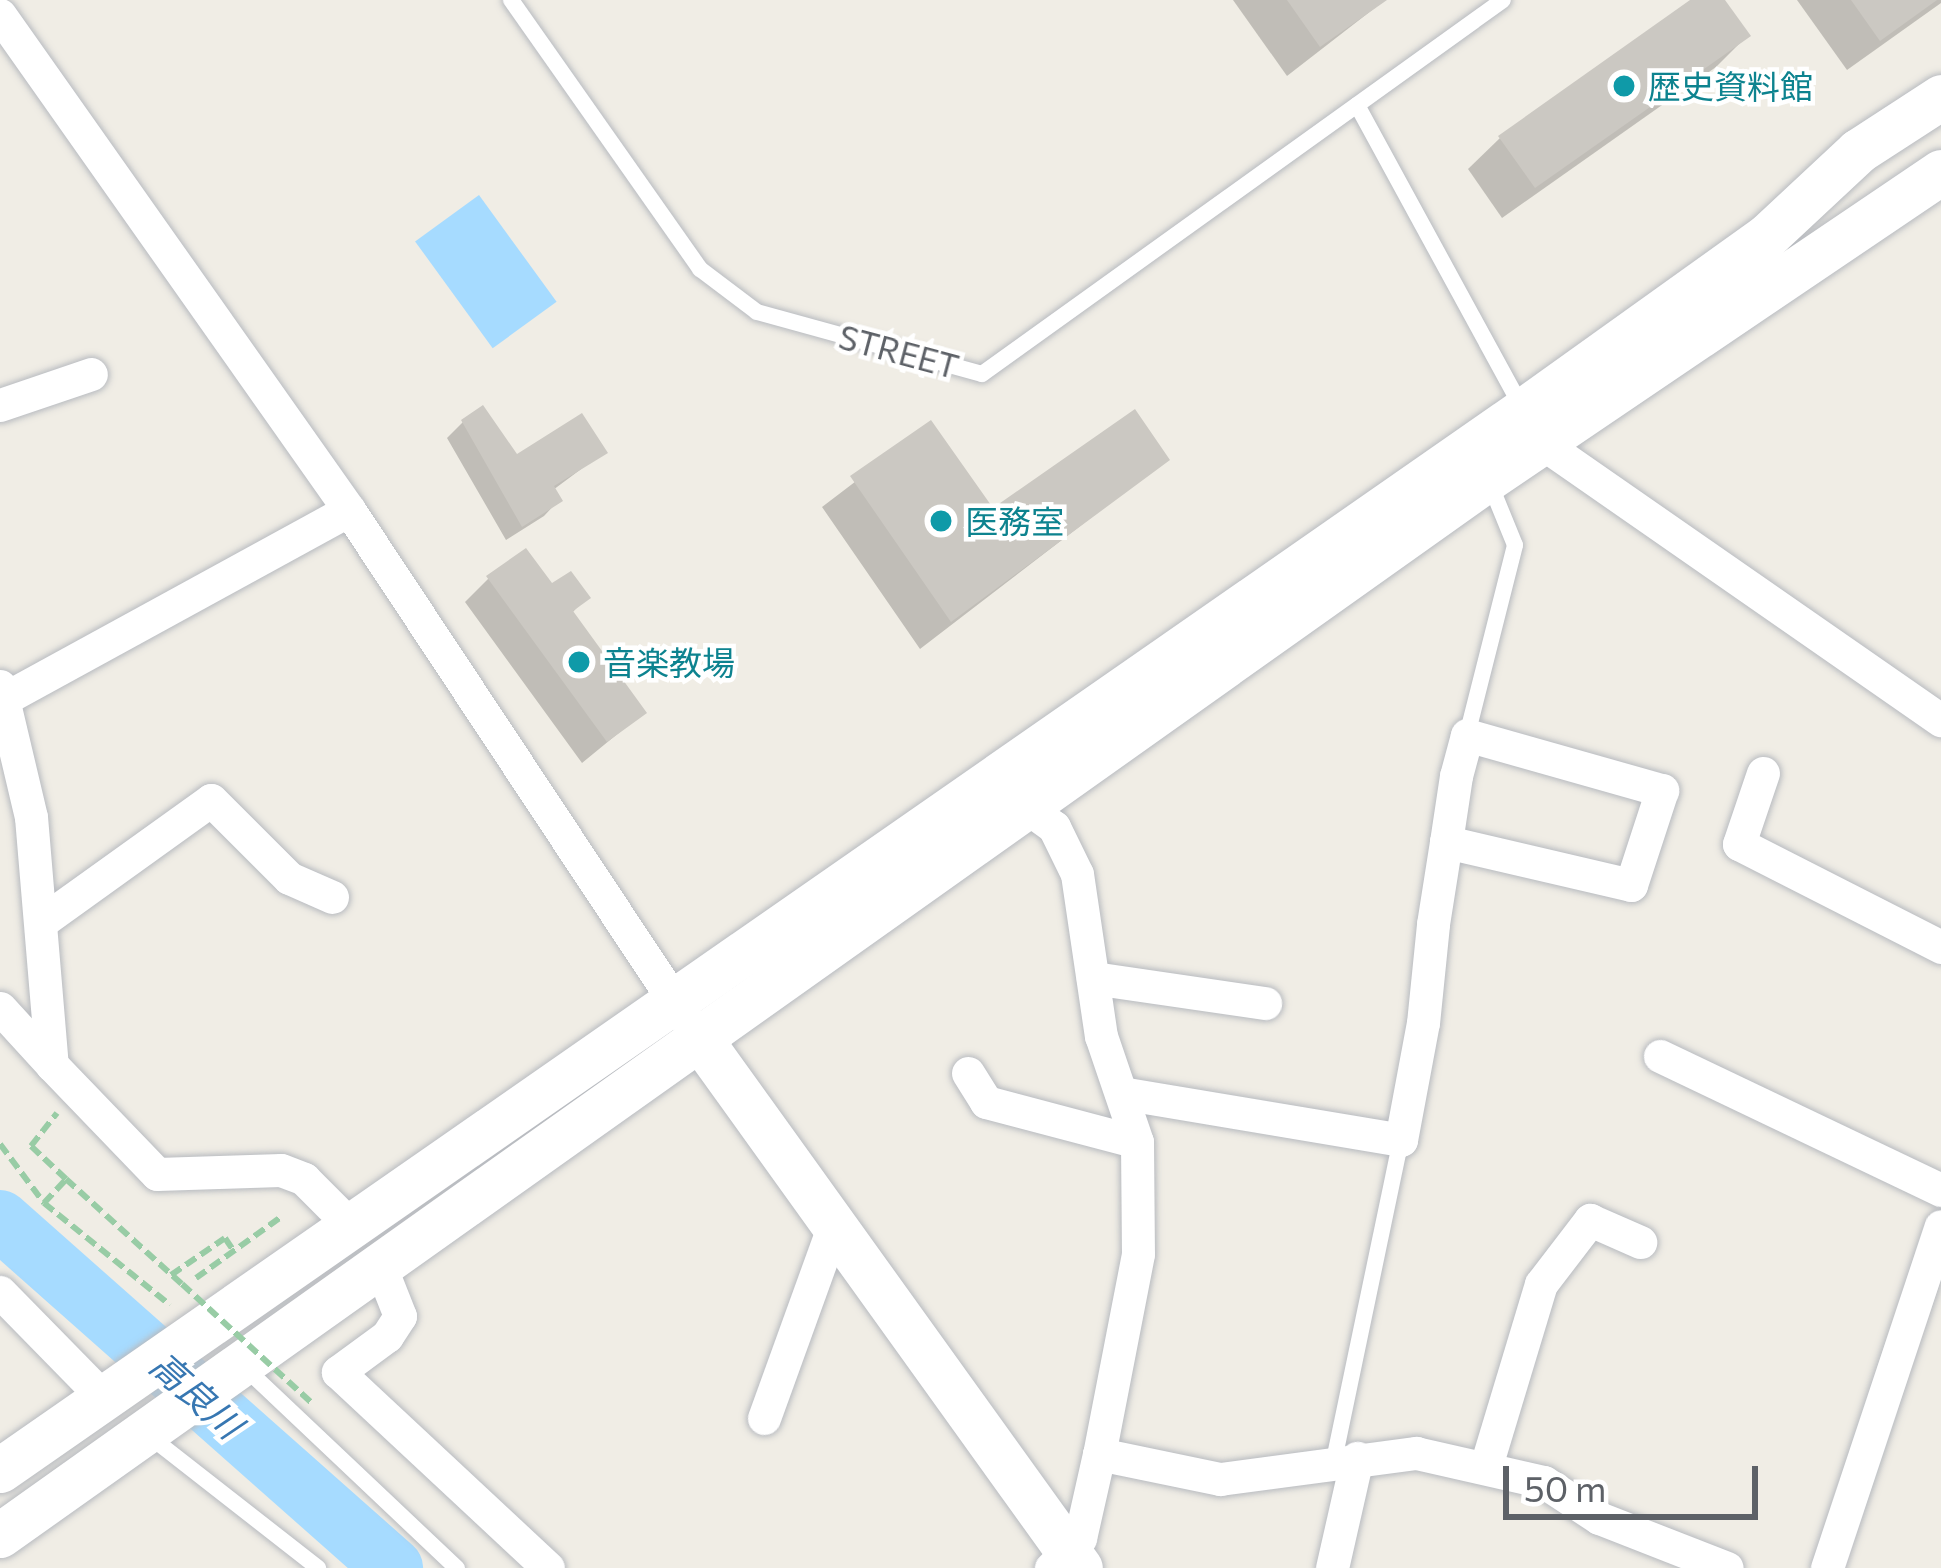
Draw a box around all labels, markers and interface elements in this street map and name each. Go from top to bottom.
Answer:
place label: 歴史資料館 [1648,66,1813,106]
marker: 歴史資料館 [1611,73,1637,99]
street label: STREET [835,316,963,386]
place label: 医務室 [965,501,1064,541]
marker: 医務室 [928,508,954,534]
place label: 音楽教場 [603,642,735,682]
marker: 音楽教場 [566,649,592,675]
water label: 高良川 [142,1342,252,1446]
scale bar [1509,1442,1764,1516]
text: 50 m [1524,1465,1606,1509]

